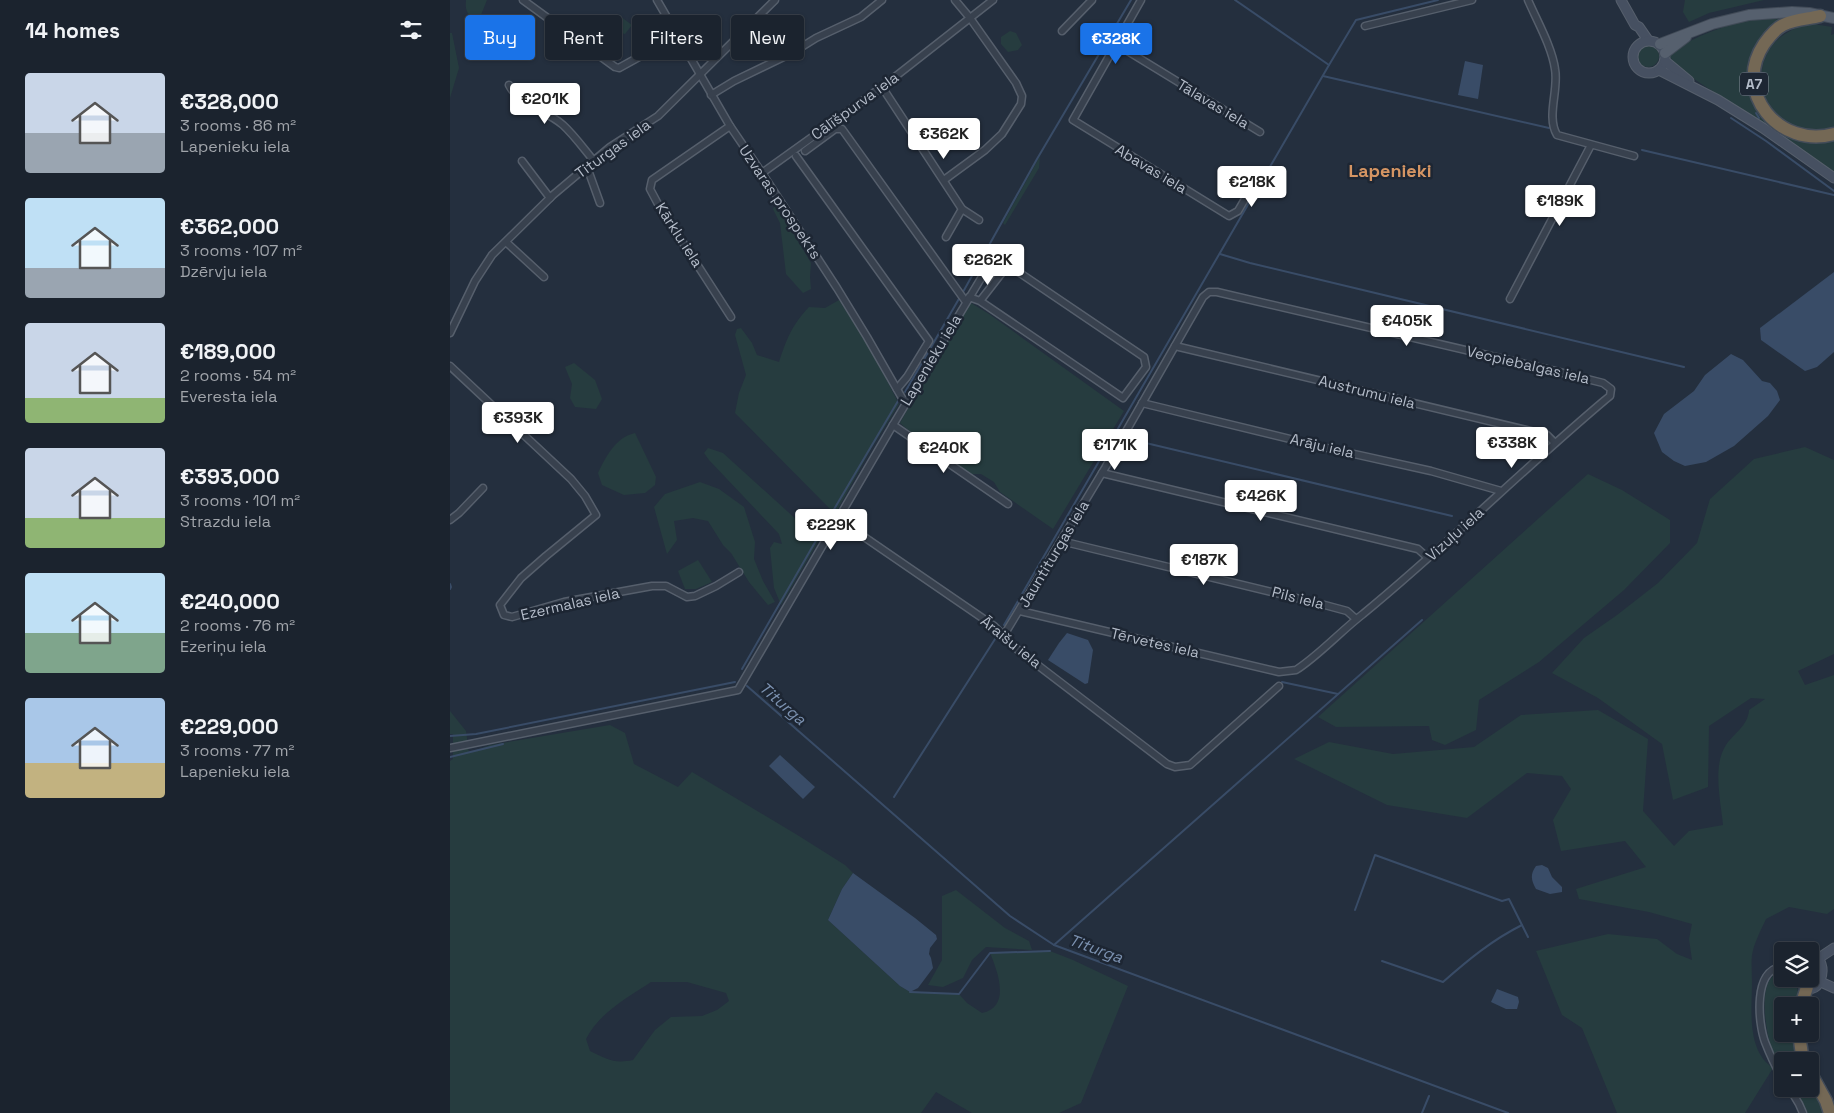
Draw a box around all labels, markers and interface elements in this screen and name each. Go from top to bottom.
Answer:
chip: Buy [465,15,535,60]
chip: Rent [545,15,622,60]
chip: Filters [632,15,721,60]
chip: New [731,15,804,60]
icon: filters [397,16,425,44]
text: 14 homes [25,17,120,44]
pin: €328K [1081,22,1151,65]
text: €328K [1091,28,1141,49]
street label: Cālīšpurva iela [807,67,902,144]
road number: A7 [1740,72,1768,96]
street label: Tālavas iela [1174,75,1253,133]
pin: €201K [510,82,580,125]
text: €328,000 [180,88,279,115]
text: €201K [521,88,569,109]
icon: home [65,93,125,153]
text: 3 rooms · 86 m² [180,115,296,136]
street label: Titurgas iela [571,115,654,182]
pin: €362K [909,118,979,160]
text: €362K [919,123,969,144]
text: Lapenieku iela [180,136,290,157]
street label: Abavas iela [1112,140,1191,198]
street label: Uzvaras prospekts [735,141,826,263]
district label: Lapenieki [1348,159,1432,182]
pin: €218K [1217,166,1287,208]
text: €218K [1228,171,1276,192]
pin: €189K [1525,184,1595,227]
text: €189K [1536,190,1584,211]
street label: Kārklu iela [652,199,707,271]
text: €362,000 [180,213,279,240]
icon: home [65,218,125,278]
text: 3 rooms · 107 m² [180,240,302,261]
pin: €262K [953,244,1023,286]
text: €262K [963,249,1013,270]
text: Dzērvju iela [180,261,267,282]
pin: €405K [1372,304,1442,347]
street label: Lapenieku iela [896,310,965,409]
text: €405K [1381,310,1433,331]
text: €189,000 [180,338,276,365]
street label: Vecpiebalgas iela [1465,341,1592,388]
icon: home [65,343,125,403]
text: 2 rooms · 54 m² [180,365,296,386]
street label: Austrumu iela [1317,370,1418,413]
text: Everesta iela [180,386,277,407]
pin: €393K [483,402,553,444]
text: €393K [493,407,543,428]
pin: €338K [1477,426,1547,469]
pin: €171K [1080,428,1150,471]
street label: Arāju iela [1288,429,1356,462]
pin: €240K [909,432,979,474]
text: €338K [1487,432,1537,453]
text: €171K [1093,434,1137,455]
text: €240K [919,437,969,458]
text: €393,000 [180,463,280,490]
icon: home [65,468,125,528]
pin: €426K [1226,480,1296,522]
text: €426K [1236,485,1286,506]
text: 3 rooms · 101 m² [180,490,300,511]
street label: Jauntiturgas iela [1014,496,1093,611]
street label: Vizuļu iela [1422,502,1488,565]
pin: €229K [796,508,866,551]
text: Strazdu iela [180,511,271,532]
text: €229K [806,514,856,535]
pin: €187K [1169,544,1239,586]
text: €187K [1181,549,1227,570]
street label: Pils iela [1270,582,1326,613]
street label: Ezermalas iela [519,583,622,624]
text: €240,000 [180,588,280,615]
icon: home [65,593,125,653]
street label: Āraišu iela [977,611,1046,672]
text: 2 rooms · 76 m² [180,615,295,636]
street label: Tērvetes iela [1109,623,1202,662]
text: Ezeriņu iela [180,636,267,657]
water label: Titurga [755,677,811,730]
text: €229,000 [180,713,279,740]
icon: home [65,718,125,778]
text: 3 rooms · 77 m² [180,740,294,761]
text: Lapenieku iela [180,761,290,782]
water label: Titurga [1066,929,1126,968]
map controls [1774,942,1819,1097]
button: layers [1774,942,1819,987]
button: + [1774,997,1819,1042]
button: − [1774,1052,1819,1097]

